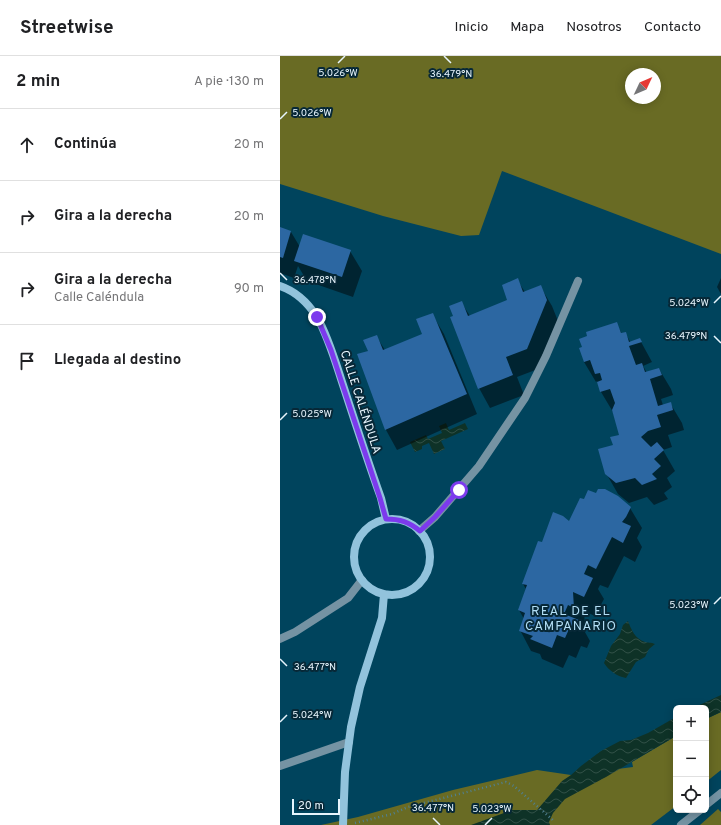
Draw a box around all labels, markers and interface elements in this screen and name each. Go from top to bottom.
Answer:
text: Streetwise [20,16,113,40]
text: Inicio [455,19,488,36]
text: Mapa [510,19,544,36]
text: Nosotros [566,19,622,36]
text: Contacto [644,19,701,36]
text: 5.026°W [318,67,358,80]
text: 36.479°N [430,68,472,81]
north arrow [625,68,661,104]
text: 2 min [16,71,60,93]
text: A pie · 130 m [194,74,264,90]
text: 5.026°W [292,107,332,120]
icon: ahead [16,134,38,156]
text: Continúa [54,135,116,154]
text: 20 m [234,137,264,153]
icon: right [16,206,38,228]
text: Gira a la derecha [54,207,172,226]
text: 20 m [234,209,264,225]
text: Gira a la derecha [54,271,172,290]
text: 36.478°N [294,274,336,287]
icon: right [16,278,38,300]
text: 90 m [234,281,264,297]
text: Calle Caléndula [54,290,144,306]
text: 5.024°W [669,297,709,310]
route end [308,308,326,326]
text: 36.479°N [665,330,707,343]
street label: CALLE CALÉNDULA [336,348,384,456]
icon: arrive [16,350,38,372]
text: Llegada al destino [54,351,181,370]
text: 5.025°W [292,408,332,421]
route start [450,481,468,499]
text: 5.023°W [669,599,709,612]
district label: REAL DE EL CAMPANARIO [525,604,617,635]
text: 36.477°N [294,661,336,674]
map controls [673,705,709,813]
button: + [673,705,709,741]
text: 5.024°W [292,709,332,722]
button: − [673,741,709,777]
button: locate [673,777,709,813]
scale bar [292,797,340,816]
text: 20 m [298,799,324,813]
text: 36.477°N [412,802,454,815]
text: 5.023°W [472,803,512,816]

